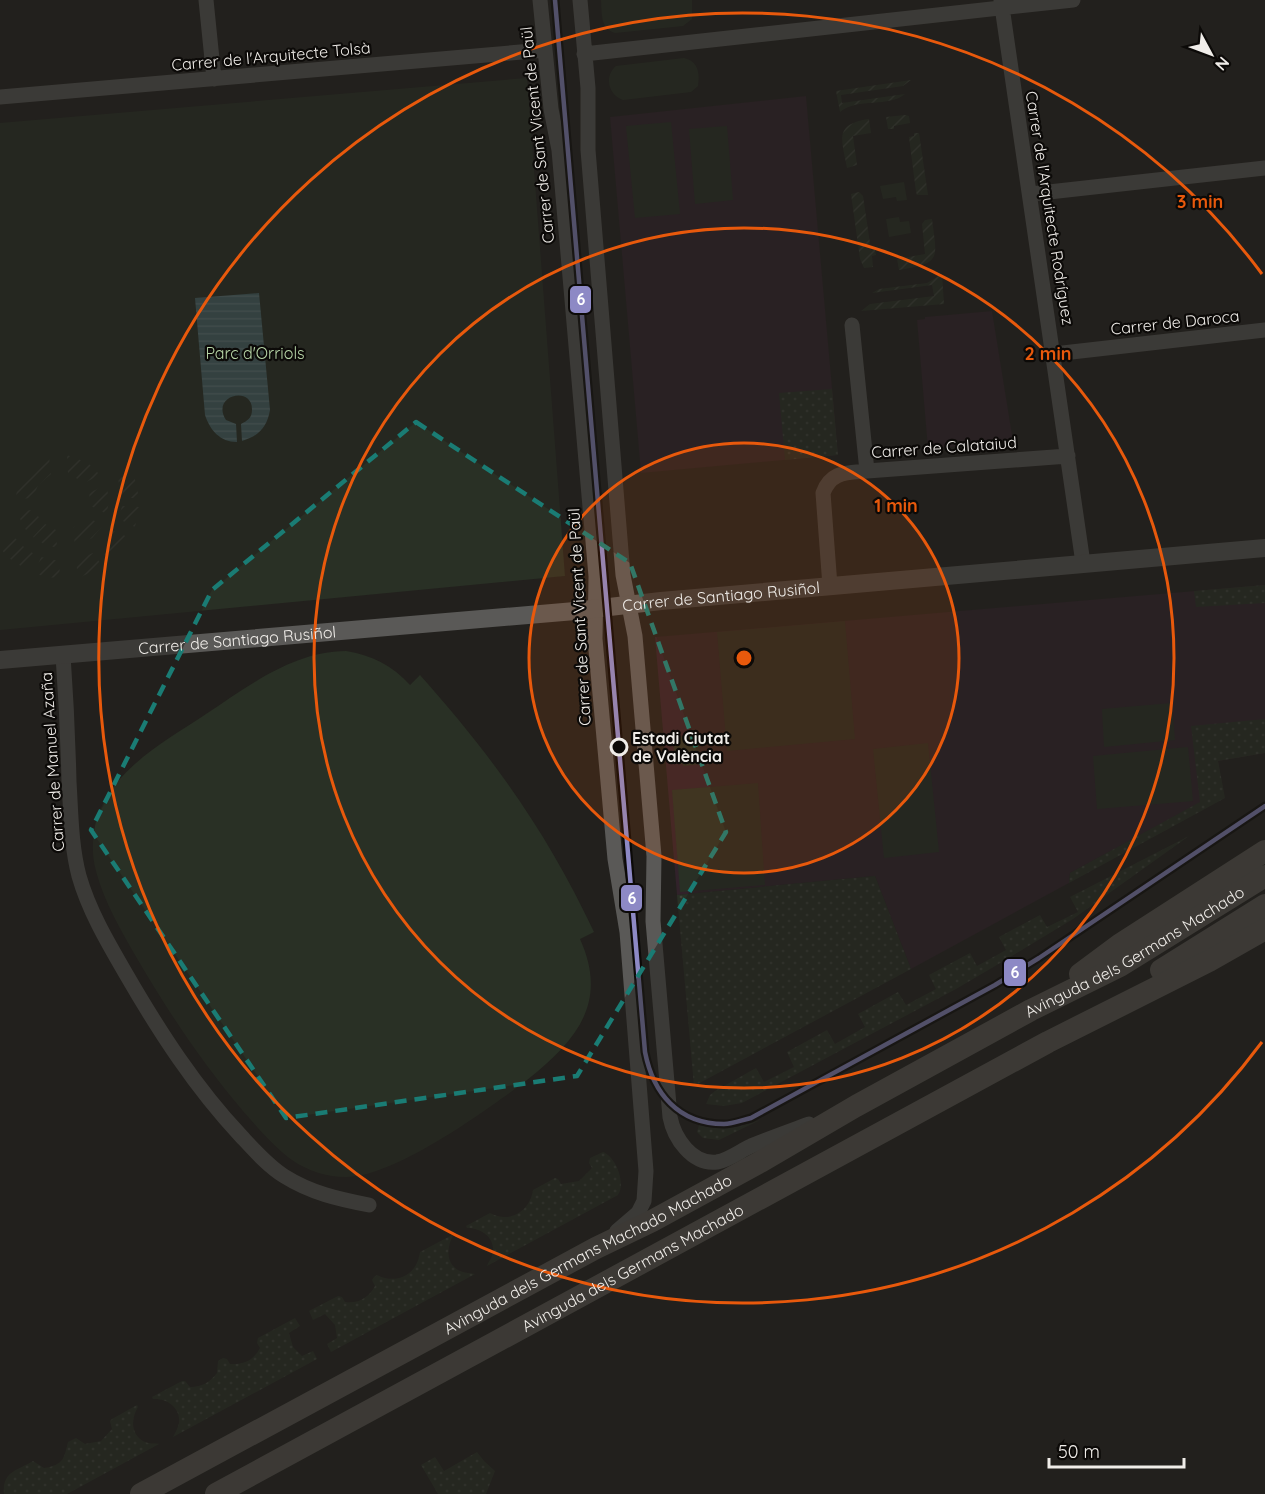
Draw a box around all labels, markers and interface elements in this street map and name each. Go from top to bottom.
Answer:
north arrow [1181,24,1241,84]
street label: Carrer de Sant Vicent de Paül [516,26,558,244]
street label: Carrer de l'Arquitecte Tolsà [171,37,371,75]
text: N [1211,53,1234,75]
street label: Carrer de l'Arquitecte Rodríguez [1022,90,1078,326]
text: 3 min [1177,190,1223,213]
line badge: 6 [569,285,592,314]
text: 6 [577,289,586,309]
street label: Carrer de Daroca [1110,305,1240,339]
text: 2 min [1025,342,1071,365]
park label: Parc d'Orriols [205,343,305,363]
street label: Carrer de Calataiud [871,432,1017,462]
text: 1 min [874,494,918,517]
street label: Carrer de Sant Vicent de Paül [563,508,595,726]
street label: Carrer de Santiago Rusiñol [621,577,821,615]
street label: Carrer de Santiago Rusiñol [137,621,337,658]
centre of rings [734,648,754,668]
street label: Carrer de Manuel Azaña [36,672,68,852]
place label: Estadi Ciutat de València [632,728,730,766]
marker: Estadi Ciutat de València [610,738,628,756]
street label: Avinguda dels Germans Machado [1021,881,1248,1022]
line badge: 6 [620,884,643,912]
text: 6 [628,888,637,908]
line badge: 6 [1003,958,1027,987]
text: 6 [1011,962,1020,982]
street label: Avinguda dels Germans Machado Machado [440,1170,734,1338]
street label: Avinguda dels Germans Machado [518,1199,746,1337]
scale bar [1049,1431,1184,1469]
text: 50 m [1058,1440,1100,1463]

